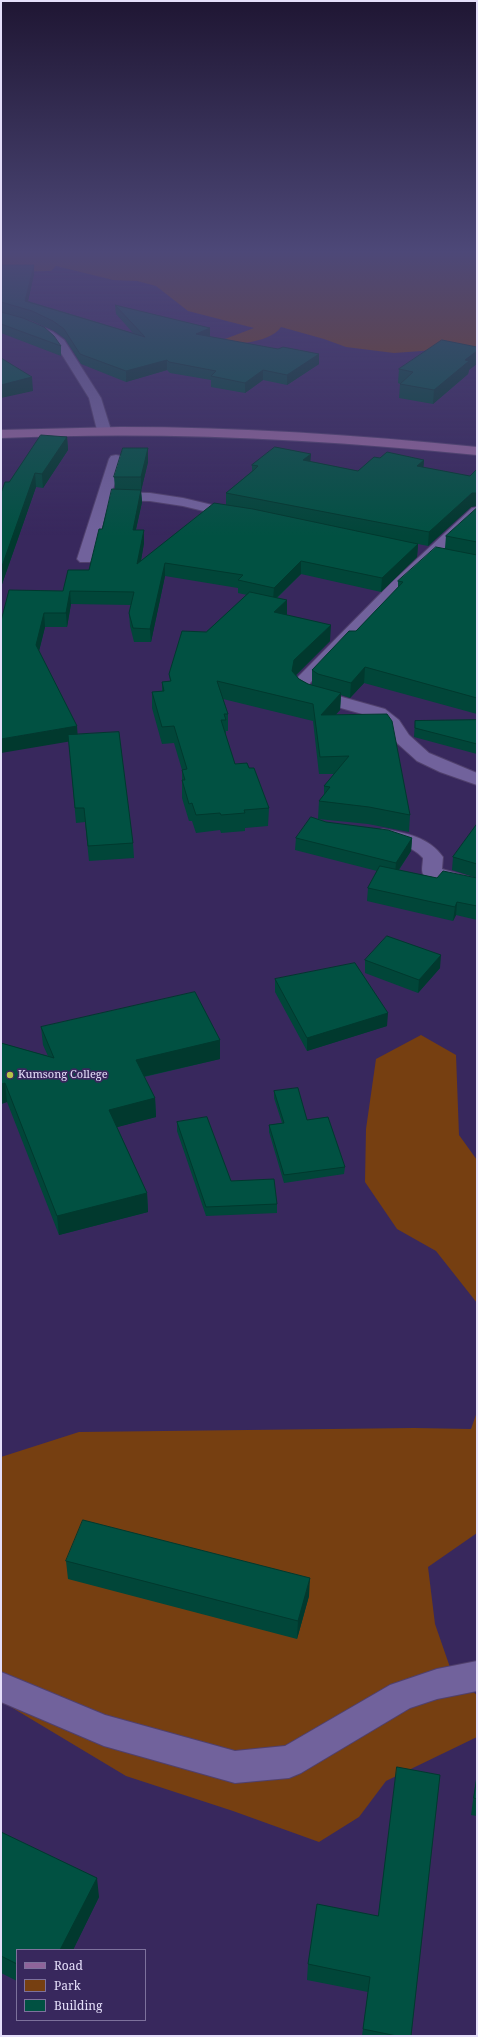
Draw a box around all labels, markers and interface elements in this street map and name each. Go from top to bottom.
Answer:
place label: Kumsong College [18,1068,108,1082]
marker: Kumsong College [5,1070,15,1080]
legend [16,1949,146,2021]
text: Road [54,1957,83,1974]
text: Park [54,1977,81,1994]
text: Building [54,1997,102,2014]

